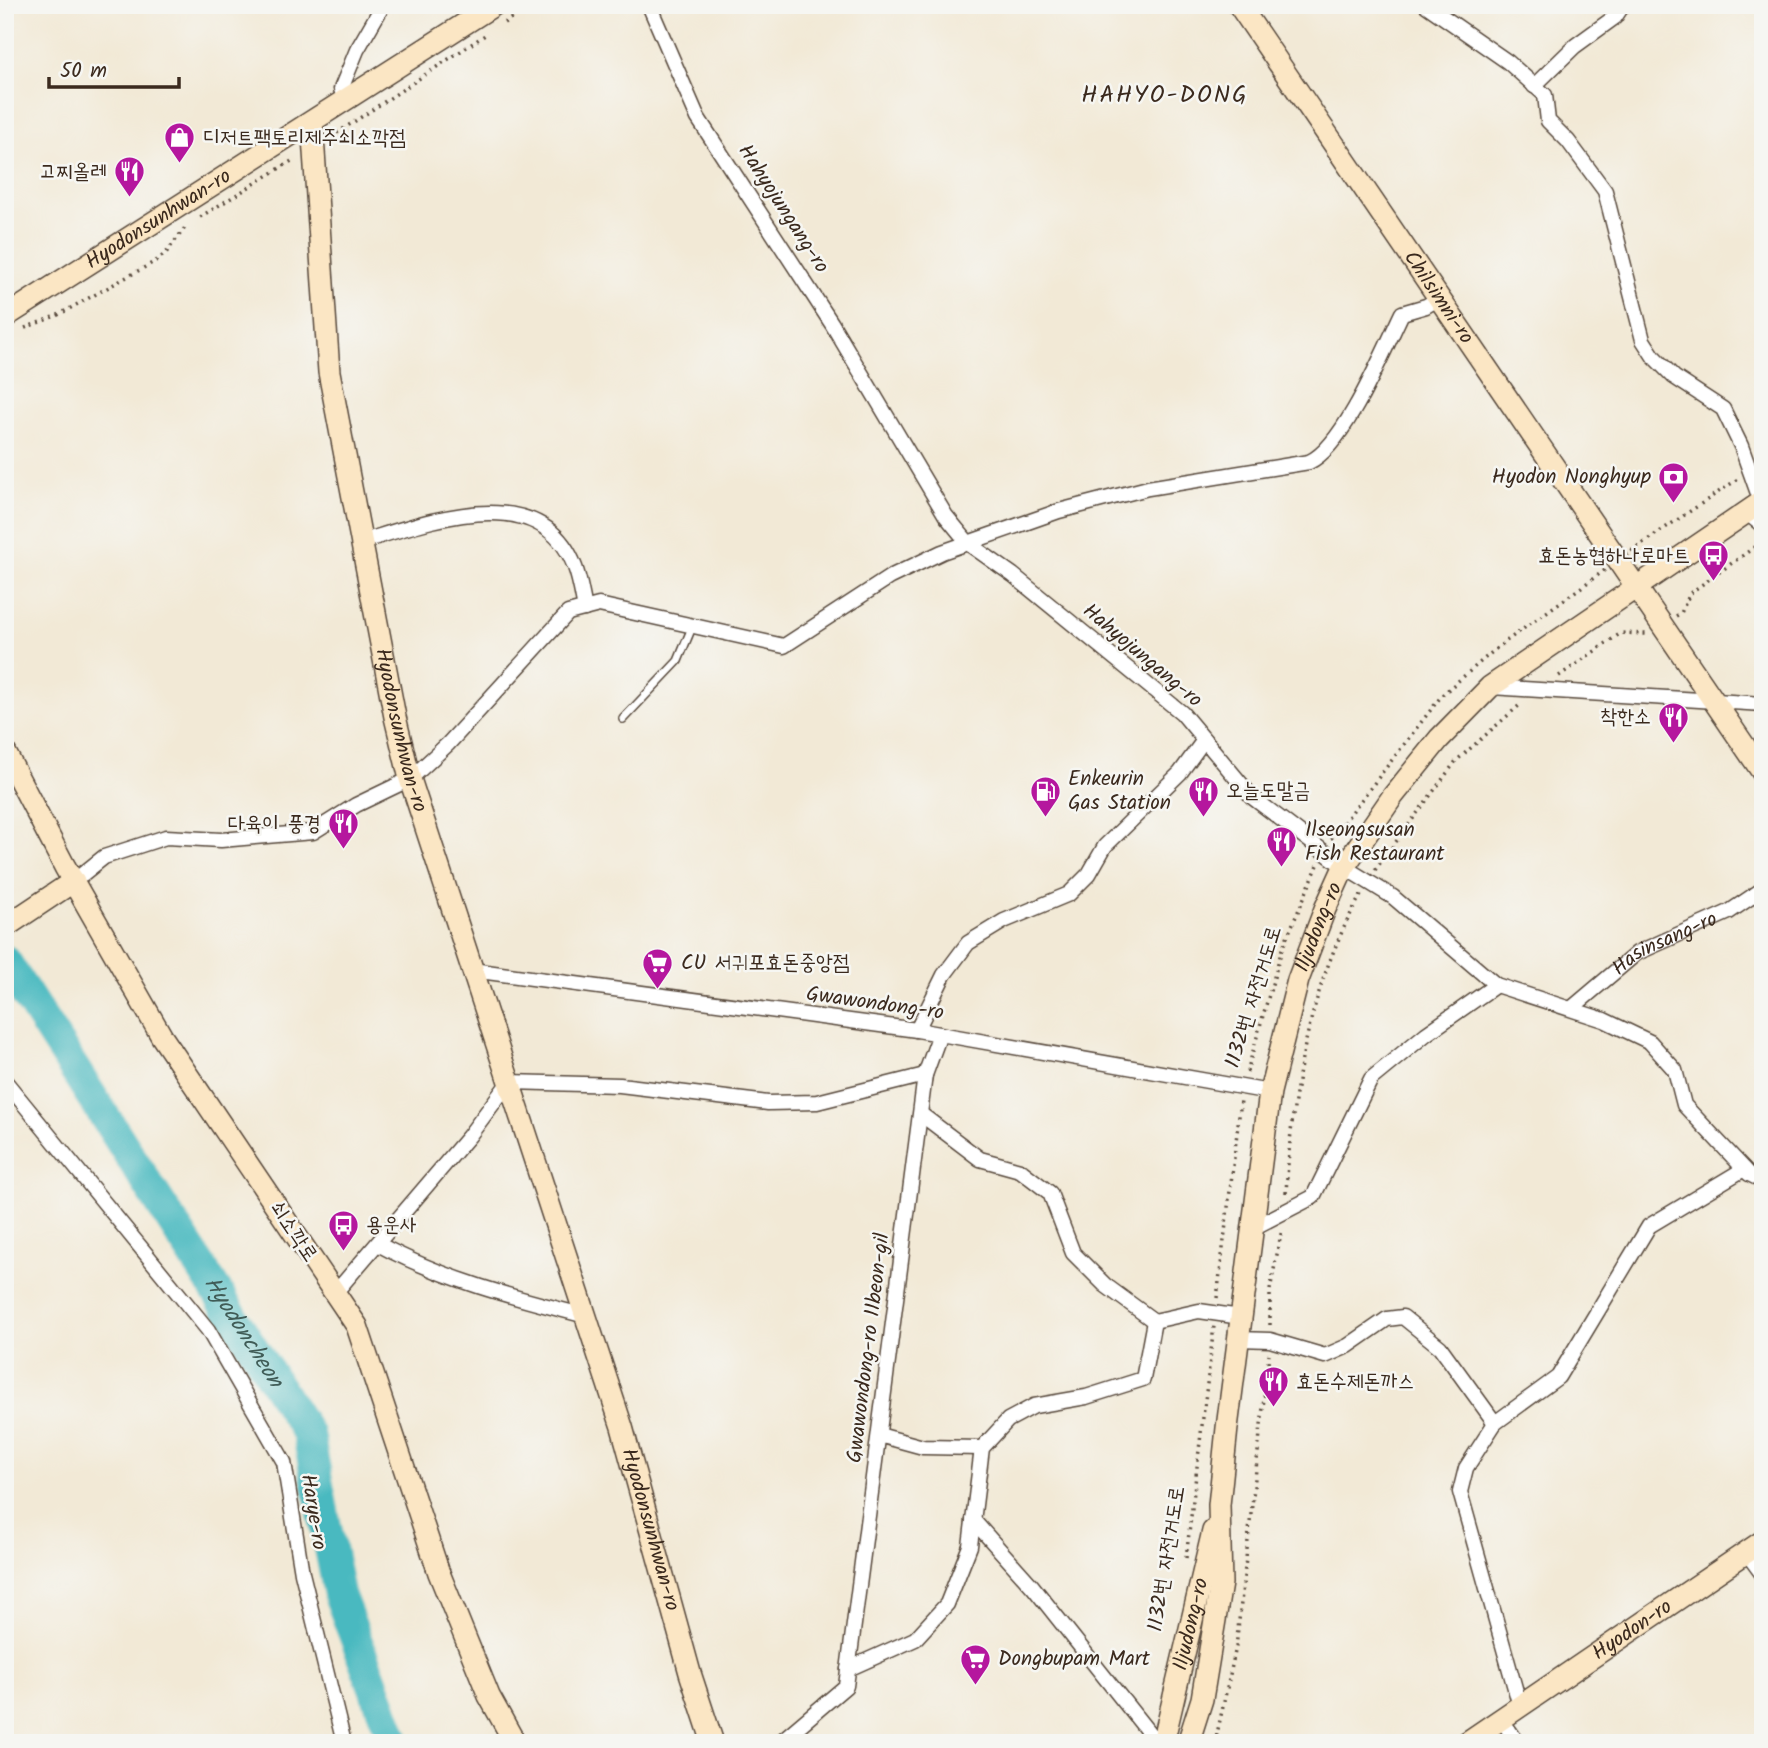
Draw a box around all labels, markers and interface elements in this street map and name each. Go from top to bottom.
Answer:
scale bar [49,46,178,90]
text: 50 m [60,55,107,88]
district label: HAHYO-DONG [1081,76,1249,115]
shop icon: 디저트팩토리제주쇠소깍점 [163,121,197,165]
place label: 디저트팩토리제주쇠소깍점 [203,122,406,155]
street label: Hahyojungang-ro [729,138,837,280]
restaurant icon: 고찌올레 [113,155,147,199]
place label: 고찌올레 [39,156,107,189]
street label: Hyodonsunhwan-ro [79,160,238,278]
street label: Chilsimni-ro [1395,244,1482,351]
bank icon: Hyodon Nonghyup [1657,460,1691,504]
place label: Hyodon Nonghyup [1492,461,1651,494]
bus stop icon: 효돈농협하나로마트 [1696,539,1730,583]
place label: 효돈농협하나로마트 [1538,540,1690,573]
street label: Hahyojungang-ro [1075,596,1209,716]
street label: Hyodonsunhwan-ro [366,646,436,817]
restaurant icon: 착한소 [1657,700,1691,744]
place label: 착한소 [1600,701,1651,734]
place label: Enkeurin Gas Station [1068,763,1171,820]
fuel station icon: Enkeurin Gas Station [1028,774,1062,818]
restaurant icon: 오늘도말금 [1186,774,1220,818]
place label: 오늘도말금 [1226,775,1311,808]
restaurant icon: 다육이 풍경 [327,807,361,851]
place label: 다육이 풍경 [228,808,321,841]
place label: Ilseongsusan Fish Restaurant [1305,814,1445,871]
restaurant icon: Ilseongsusan Fish Restaurant [1265,825,1299,869]
street label: Iljudong-ro [1286,877,1352,977]
street label: Hasinsang-ro [1604,903,1723,984]
street label: 1132번 자전거도로 [1217,922,1291,1072]
supermarket icon: CU 서귀포효돈중앙점 [641,946,675,990]
place label: CU 서귀포효돈중앙점 [681,947,850,980]
street label: Gwawondong-ro [804,978,946,1030]
street label: 쇠소깍로 [260,1195,326,1269]
bus stop icon: 용운사 [326,1208,360,1252]
place label: 용운사 [366,1209,417,1242]
street label: Gwawondong-ro 11beon-gil [839,1231,899,1465]
water label: Hyodoncheon [194,1269,293,1397]
restaurant icon: 효돈수제돈까스 [1256,1365,1290,1409]
place label: 효돈수제돈까스 [1296,1366,1414,1399]
street label: Hyodonsunhwan-ro [612,1445,689,1615]
street label: Harye-ro [291,1472,335,1552]
street label: 1132번 자전거도로 [1139,1484,1195,1634]
street label: Iljudong-ro [1164,1575,1218,1674]
street label: Hyodon-ro [1585,1591,1679,1669]
supermarket icon: Dongbupam Mart [958,1642,992,1686]
place label: Dongbupam Mart [998,1643,1151,1676]

